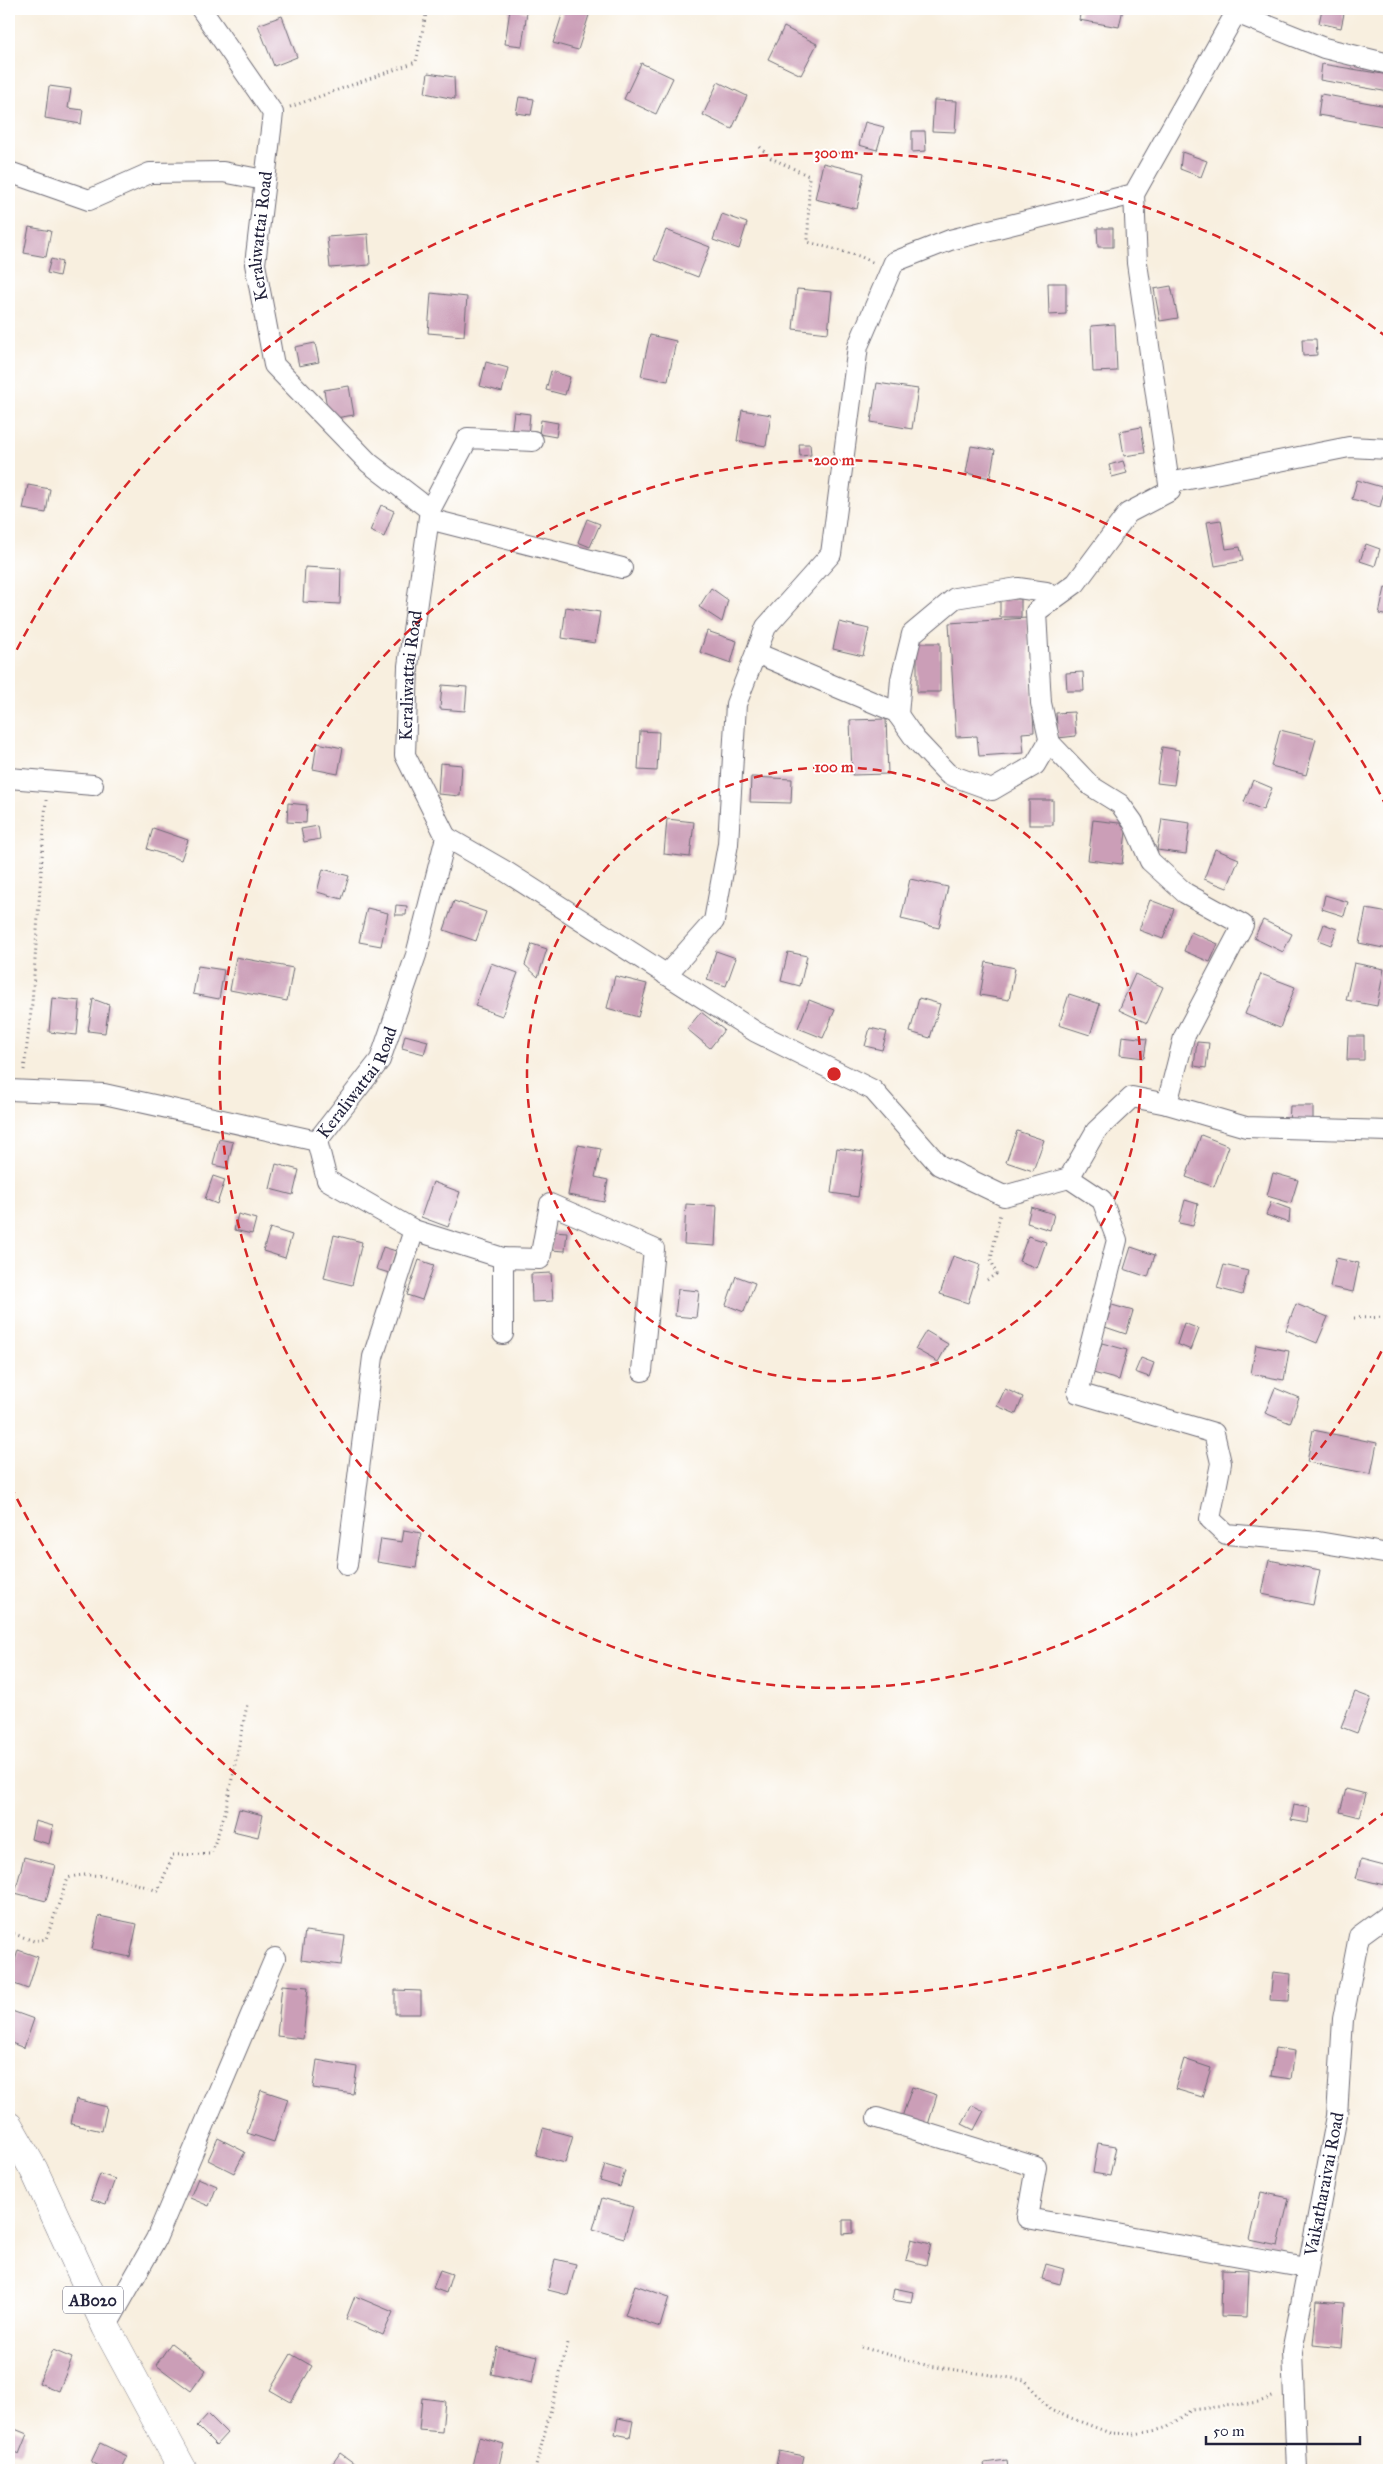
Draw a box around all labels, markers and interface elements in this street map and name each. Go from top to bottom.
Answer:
text: 300 m [814,144,854,163]
street label: Keraliwattai Road [244,170,277,303]
text: 200 m [814,451,855,469]
street label: Keraliwattai Road [394,609,427,741]
text: 100 m [814,758,854,776]
street label: Keraliwattai Road [312,1024,402,1143]
centre of rings [825,1065,843,1083]
street label: Vaikatharaivai Road [1299,2110,1349,2259]
road number: AB020 [63,2286,123,2314]
scale bar [1206,2414,1359,2446]
text: 50 m [1213,2422,1245,2440]

